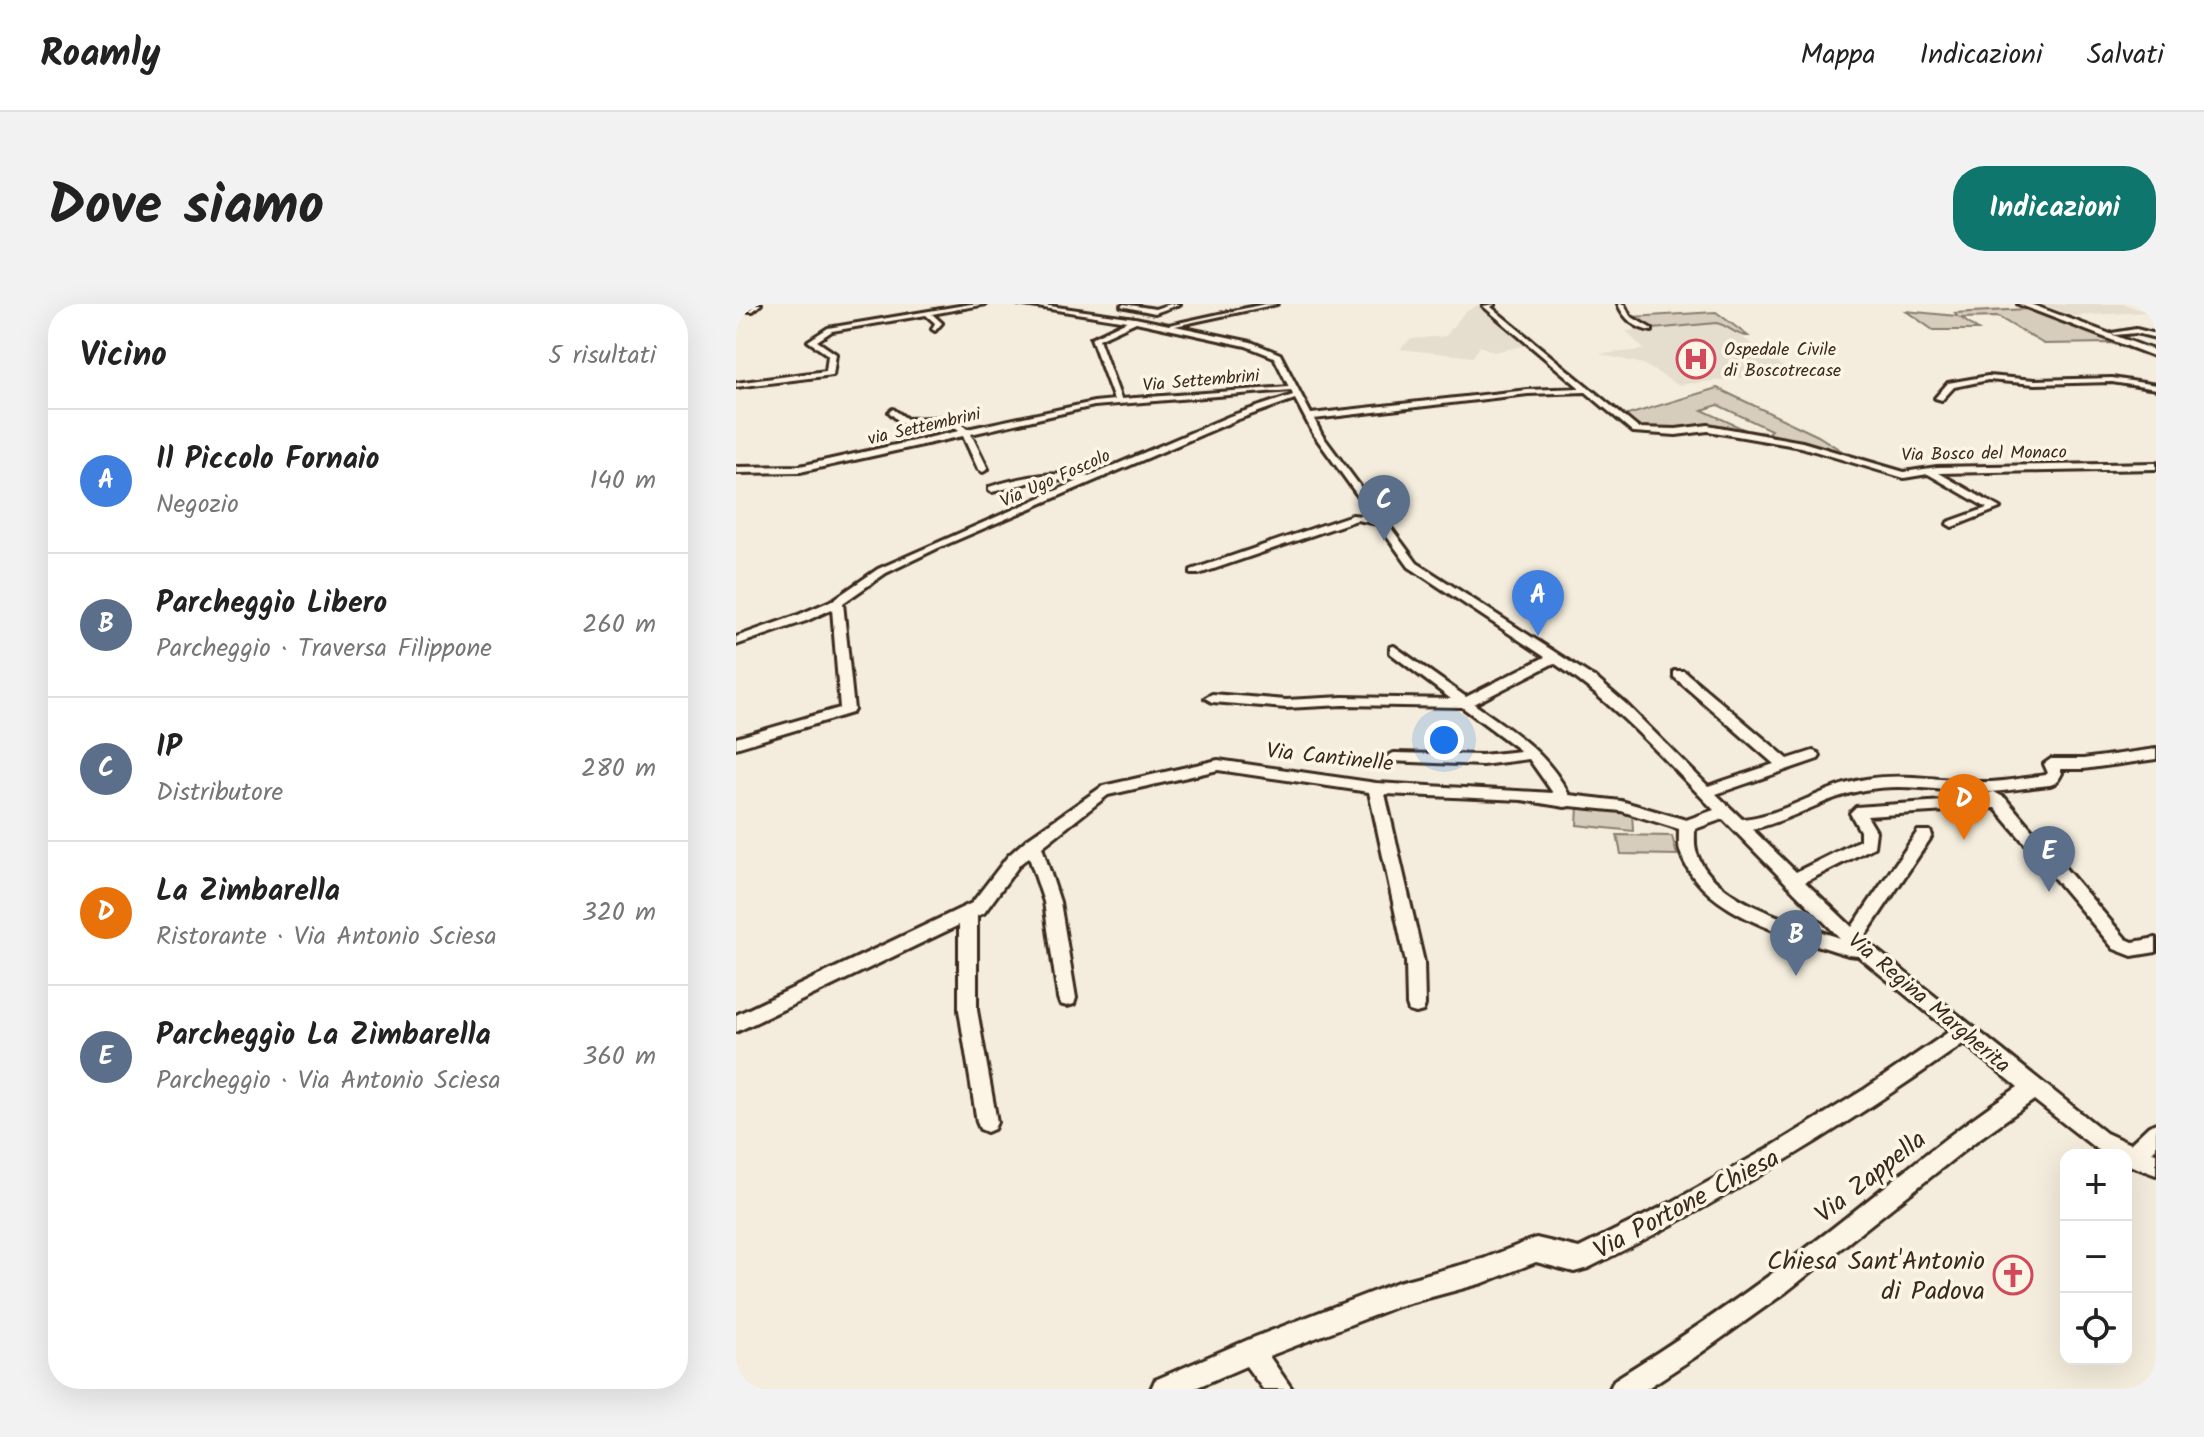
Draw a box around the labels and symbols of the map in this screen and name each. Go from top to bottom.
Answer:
place label: Ospedale Civile di Boscotrecase [1724,336,1841,386]
hospital icon: Ospedale Civile di Boscotrecase [1675,338,1717,380]
street label: Via Settembrini [1142,362,1261,401]
street label: via Settembrini [865,400,984,455]
street label: Via Bosco del Monaco [1901,439,2067,470]
street label: Via Ugo Foscolo [996,442,1115,517]
pin: C [1358,475,1410,541]
pin: A [1512,570,1564,636]
your location [1424,720,1464,760]
street label: Via Cantinelle [1265,734,1395,783]
pin: D [1938,774,1990,840]
pin: E [2023,826,2075,892]
pin: B [1770,910,1822,976]
street label: Via Regina Margherita [1839,925,2018,1083]
street label: Via Zappella [1806,1120,1936,1235]
street label: Via Portone Chiesa [1586,1138,1788,1272]
place label: Chiesa Sant'Antonio di Padova [1767,1241,1985,1313]
church icon: Chiesa Sant'Antonio di Padova [1992,1254,2034,1296]

